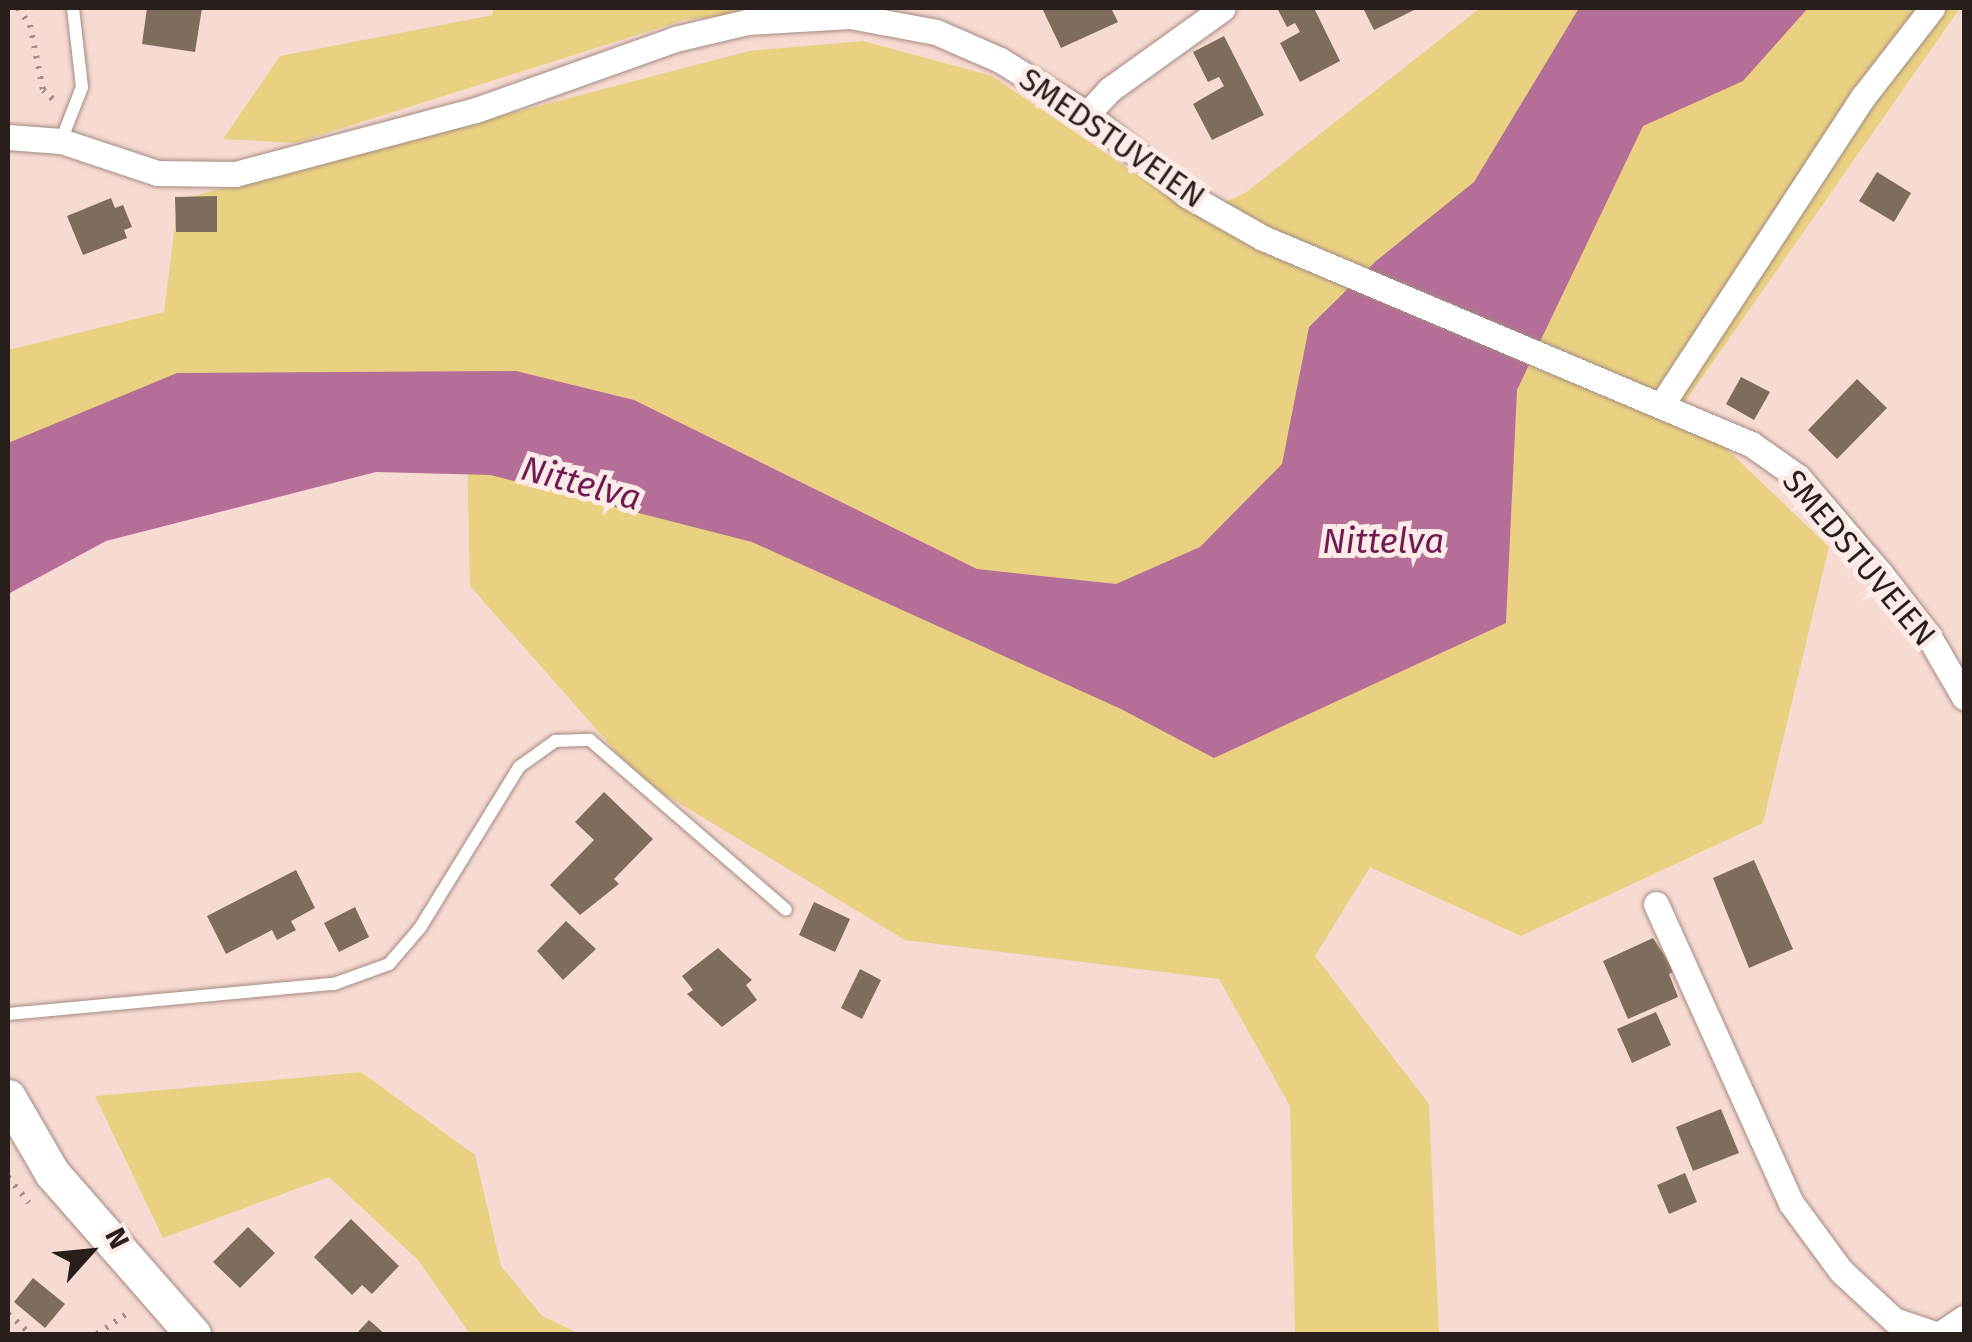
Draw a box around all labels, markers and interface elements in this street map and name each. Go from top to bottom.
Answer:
street label: SMEDSTUVEIEN [1012,60,1212,216]
water label: Nittelva [517,447,645,519]
street label: SMEDSTUVEIEN [1774,462,1944,654]
water label: Nittelva [1322,520,1444,562]
north arrow [40,1202,140,1302]
text: N [98,1222,136,1254]

